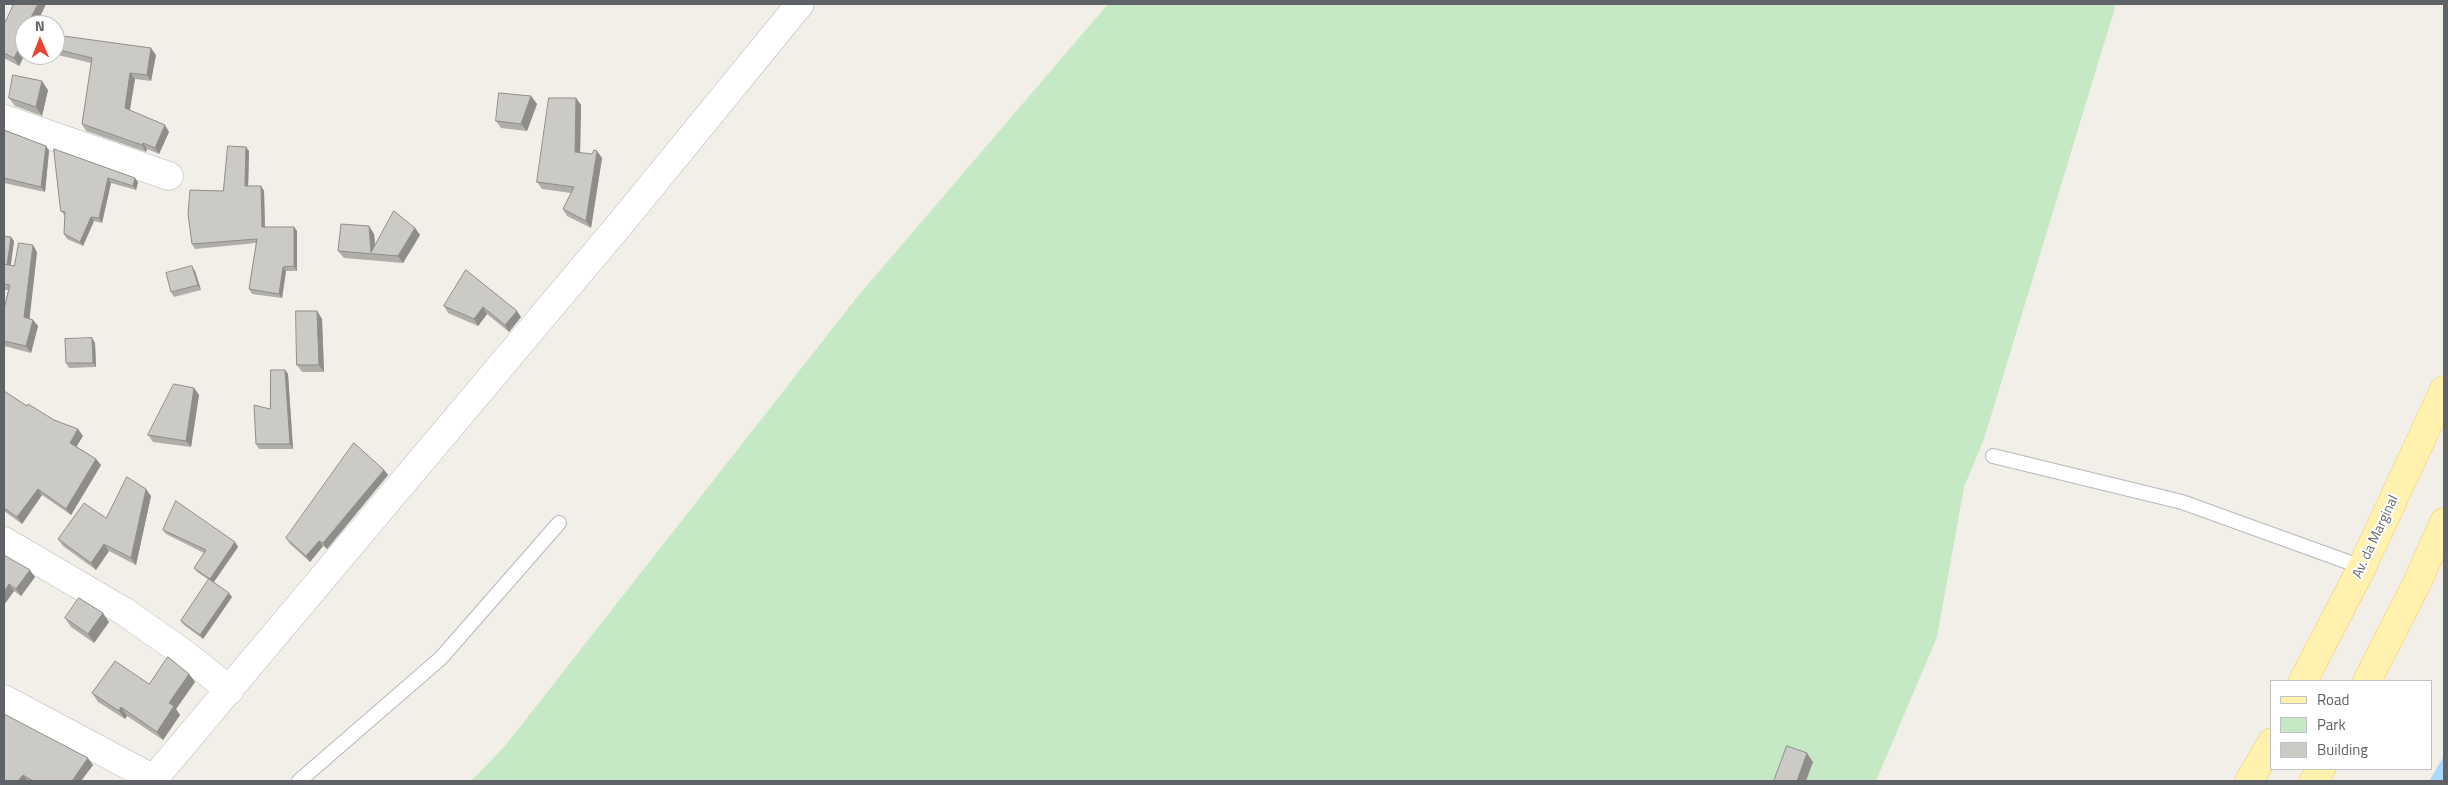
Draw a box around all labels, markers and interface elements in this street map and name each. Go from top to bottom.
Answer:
north arrow [15,15,65,65]
text: N [35,15,45,36]
street label: Av. da Marginal [2349,493,2403,581]
legend [2270,680,2433,770]
text: Road [2317,688,2349,711]
text: Park [2317,713,2346,736]
text: Building [2317,738,2368,761]

